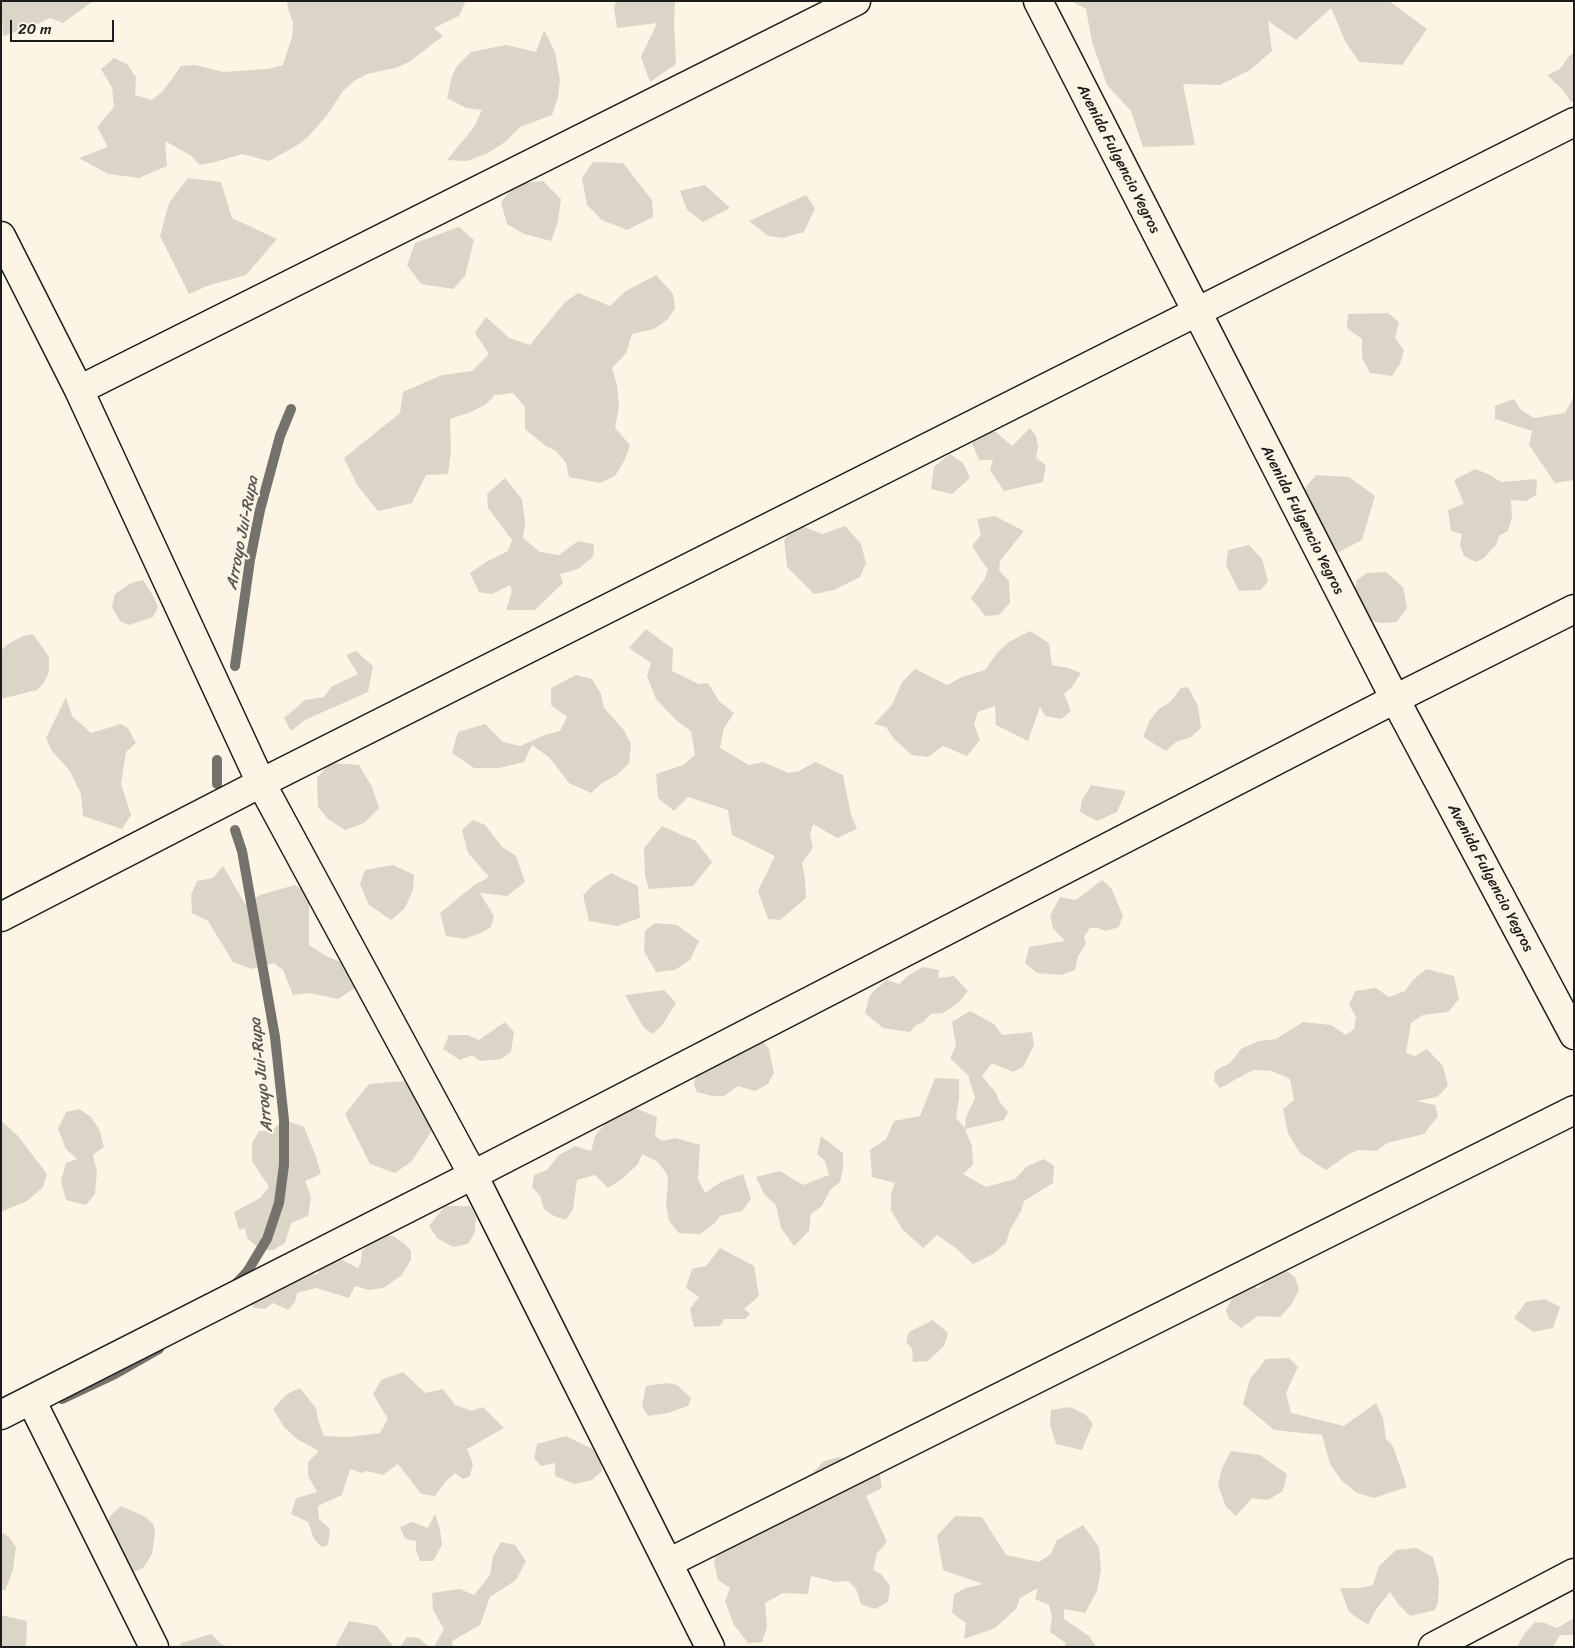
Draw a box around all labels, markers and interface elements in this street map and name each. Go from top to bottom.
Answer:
scale bar [12,10,116,42]
text: 20 m [18,16,52,42]
street label: Avenida Fulgencio Yegros [1073,81,1163,237]
street label: Avenida Fulgencio Yegros [1257,442,1347,598]
water label: Arroyo Jui-Rupa [223,475,263,591]
street label: Avenida Fulgencio Yegros [1443,801,1537,955]
water label: Arroyo Jui-Rupa [246,1017,278,1133]

